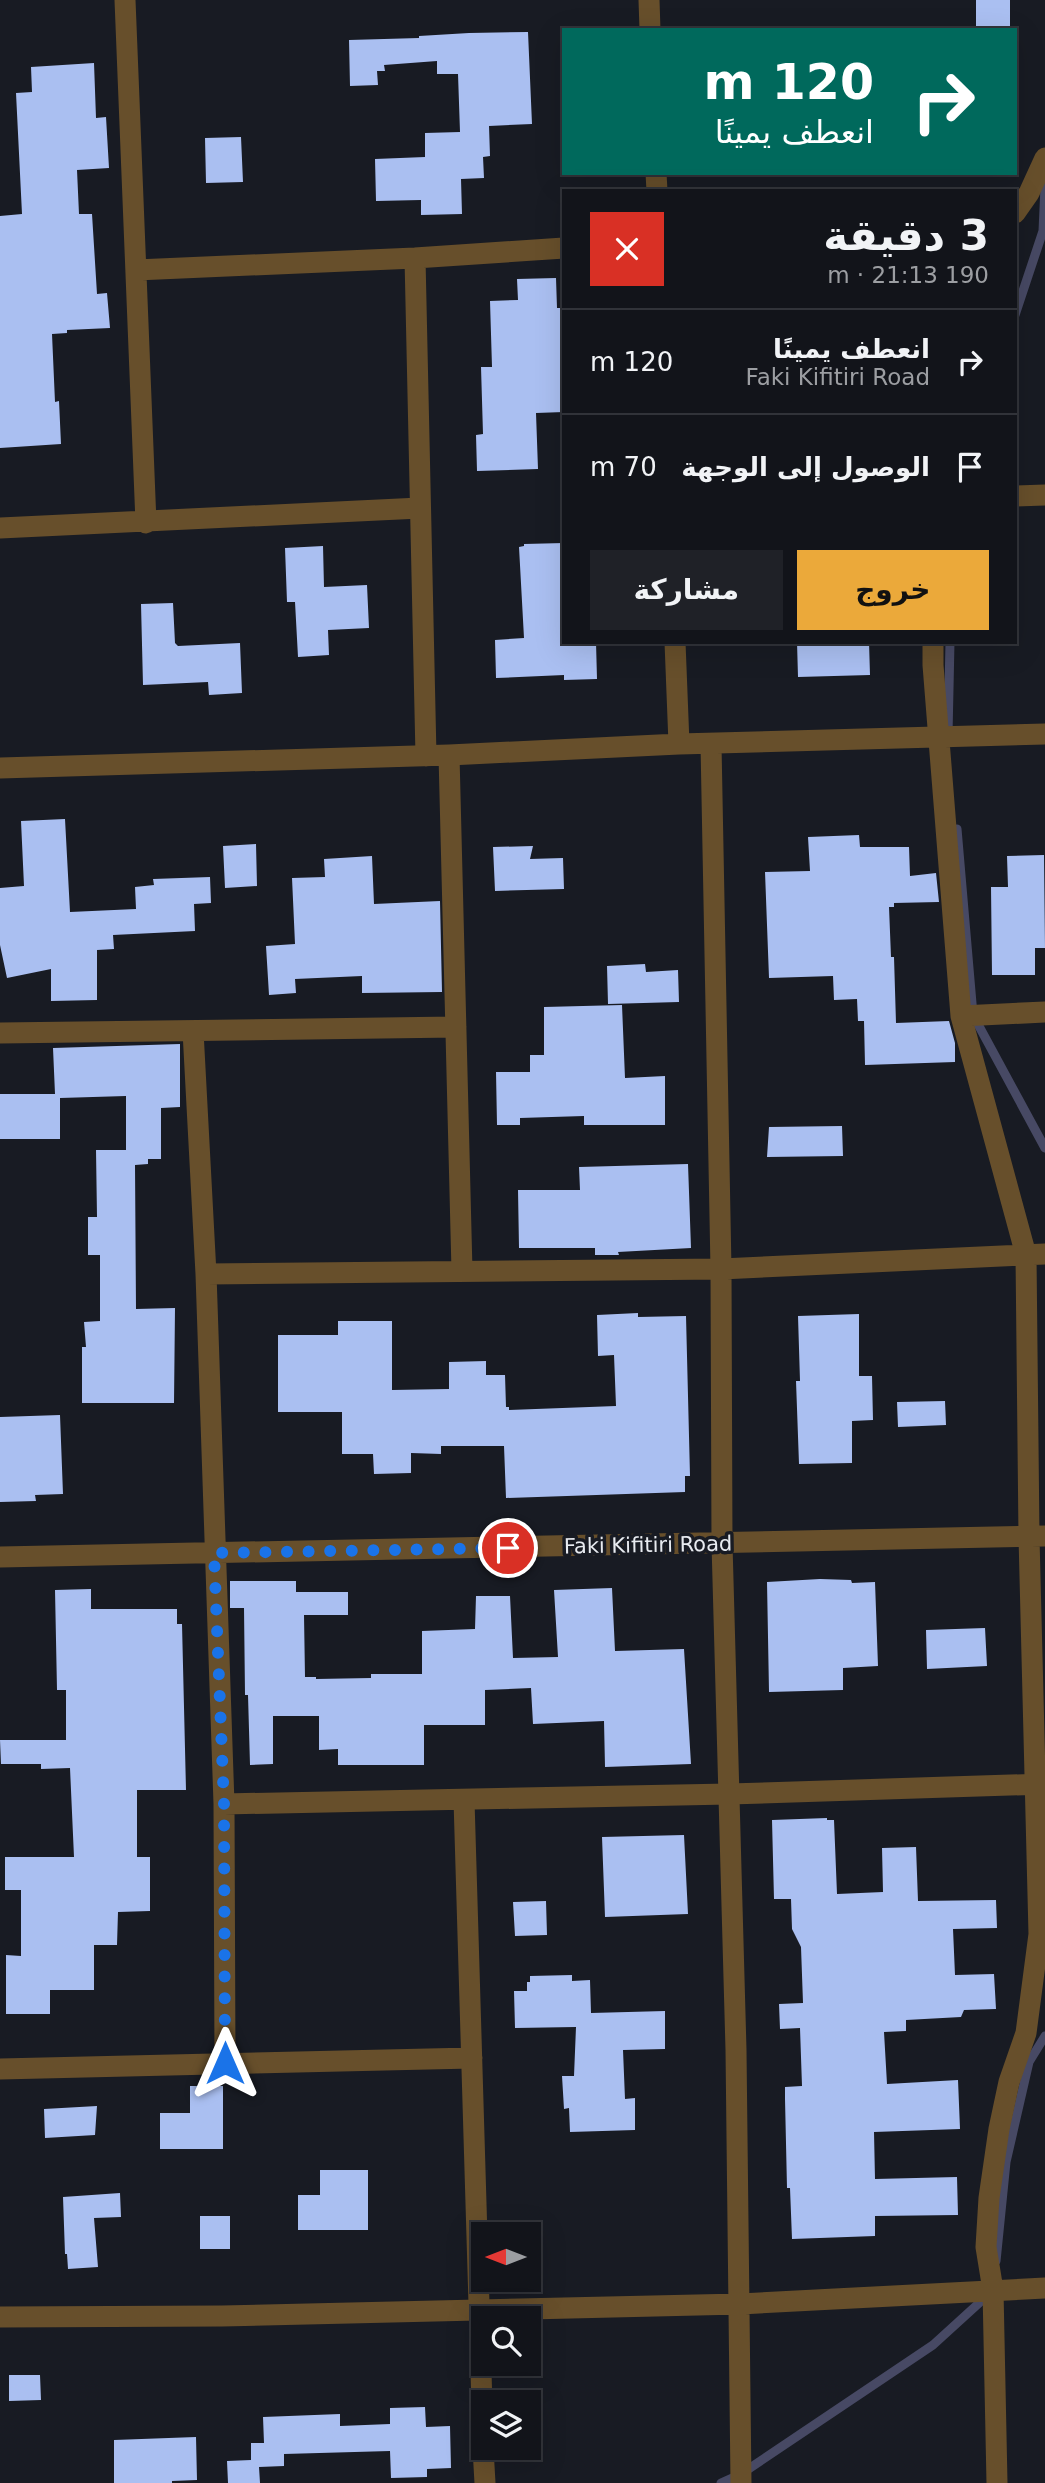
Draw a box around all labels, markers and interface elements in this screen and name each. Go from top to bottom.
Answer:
text: 120 m [704,54,874,111]
icon: right [898,56,989,147]
text: انعطف يمينًا [715,113,874,151]
text: 3 دقيقة [823,211,989,260]
button: close [590,212,664,286]
text: 190 m · 21:13 [827,262,989,288]
text: انعطف يمينًا [773,334,930,364]
icon: right [951,343,989,381]
text: 120 m [590,347,673,377]
text: Faki Kifitiri Road [746,364,930,390]
icon: arrive [951,448,989,486]
text: 70 m [590,452,657,482]
text: الوصول إلى الوجهة [681,452,930,482]
button: مشاركة [590,550,783,630]
button: خروج [797,550,989,630]
pin [478,1518,538,1578]
icon: arrive [489,1529,527,1567]
street label: Faki Kifitiri Road [564,1532,732,1558]
position arrow [188,2026,262,2100]
north arrow [471,2222,541,2292]
map controls [471,2222,541,2460]
button: search [471,2306,541,2376]
button: layers [471,2390,541,2460]

